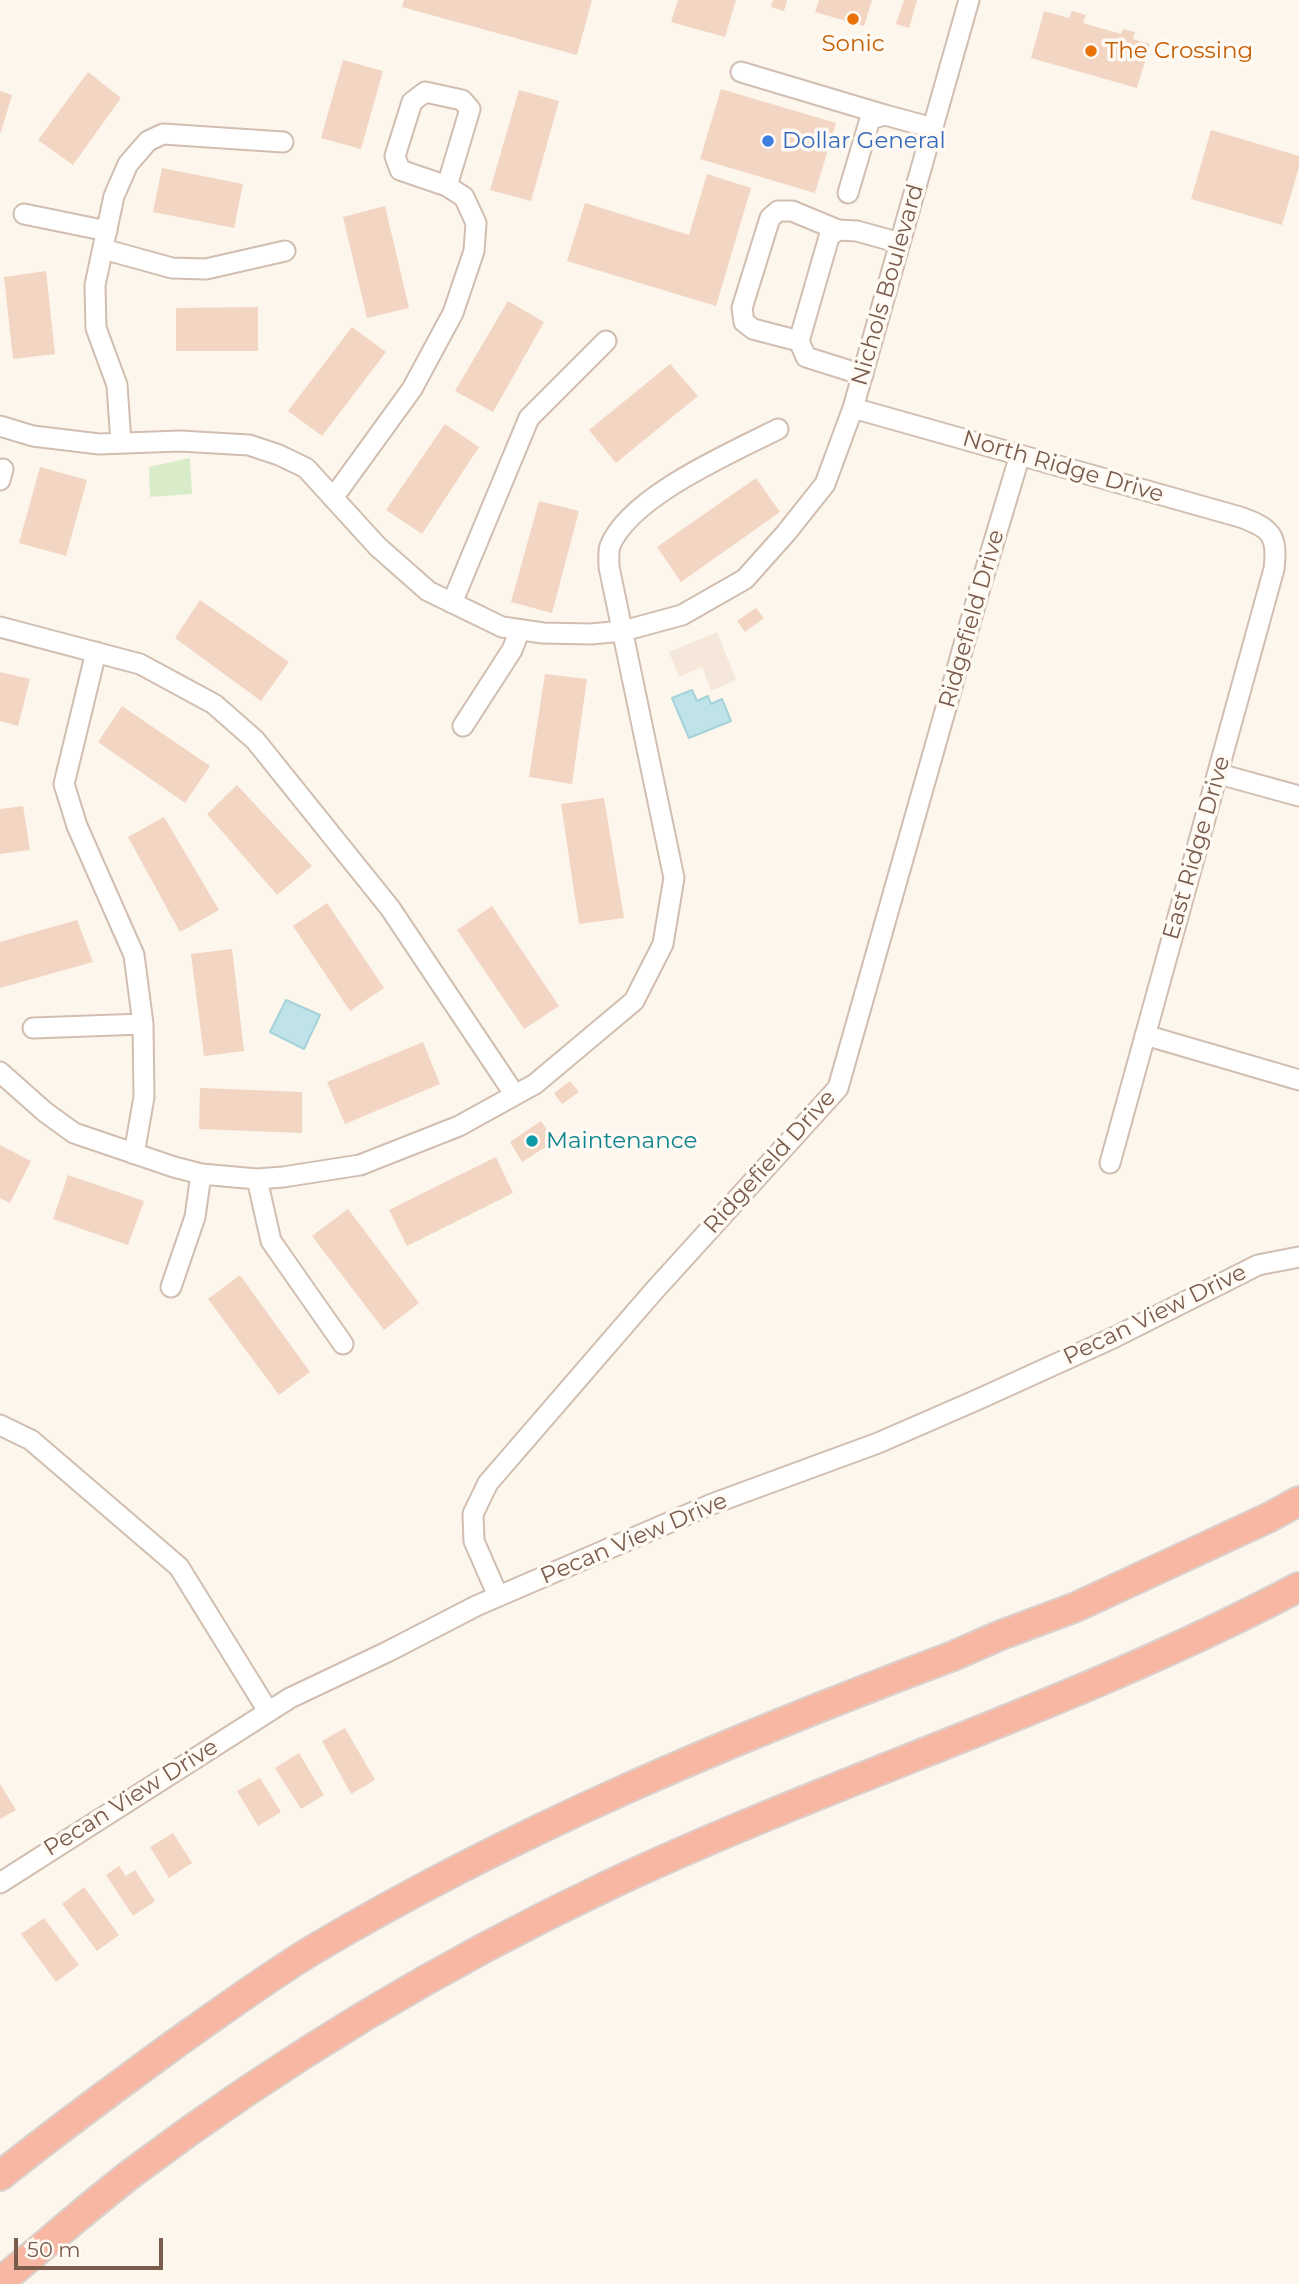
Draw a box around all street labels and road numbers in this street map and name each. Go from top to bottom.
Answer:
street label: Nichols Boulevard [846,181,930,389]
street label: North Ridge Drive [959,425,1167,509]
street label: Ridgefield Drive [933,527,1011,711]
street label: East Ridge Drive [1158,753,1236,943]
street label: Ridgefield Drive [698,1084,842,1240]
street label: Pecan View Drive [1059,1259,1251,1371]
street label: Pecan View Drive [536,1487,732,1591]
street label: Pecan View Drive [39,1733,223,1863]

